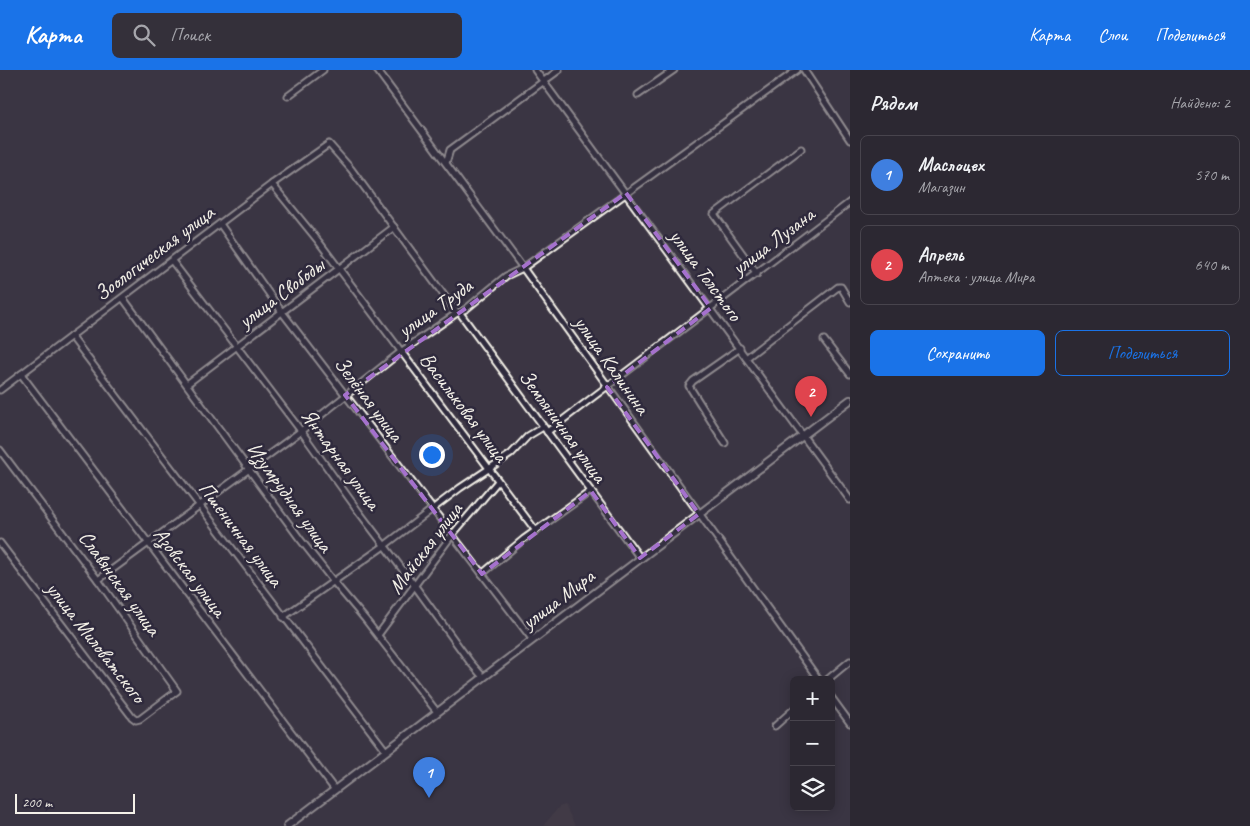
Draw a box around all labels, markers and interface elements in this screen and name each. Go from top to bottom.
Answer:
search box [112,13,462,58]
text: Карта [25,20,82,50]
icon: search [130,21,158,49]
text: Поиск [170,23,210,47]
text: Карта [1029,24,1070,46]
text: Слои [1098,24,1127,46]
text: Поделиться [1155,24,1225,46]
text: Рядом [870,90,917,116]
text: Найдено: 2 [1170,93,1230,113]
text: Маслоцех [918,153,984,177]
text: 1 [883,165,891,185]
text: 570 m [1195,165,1229,185]
text: Магазин [918,177,965,197]
street label: Зоологическая улица [89,198,221,307]
street label: улица Лузана [725,200,821,282]
street label: улица Толстого [663,222,749,327]
text: Апрель [918,243,964,267]
street label: улица Свободы [231,251,331,335]
text: 2 [883,255,891,275]
text: 640 m [1195,255,1229,275]
text: Аптека · улица Мира [918,267,1034,287]
street label: улица Труда [391,272,479,344]
street label: улица Калинина [567,309,657,421]
button: Сохранить [870,330,1045,376]
button: Поделиться [1055,330,1230,376]
street label: Васильковая улица [414,347,515,468]
street label: Зелёная улица [329,351,410,448]
street label: Земляничная улица [513,365,614,489]
pin: 2 [795,376,827,417]
street label: Янтарная улица [296,403,388,517]
street label: Изумрудная улица [240,437,340,559]
your location [419,442,445,468]
street label: Пшеничная улица [193,476,290,593]
street label: Майская улица [382,496,469,599]
street label: Азовская улица [147,522,234,624]
street label: Славянская улица [73,525,168,642]
street label: улица Мира [515,562,601,636]
street label: улица Миловатского [39,575,153,710]
map controls [790,676,835,811]
button: + [790,676,835,721]
button: − [790,721,835,766]
pin: 1 [413,757,445,798]
button: layers [790,766,835,811]
scale bar [15,791,135,814]
text: 200 m [22,794,52,811]

